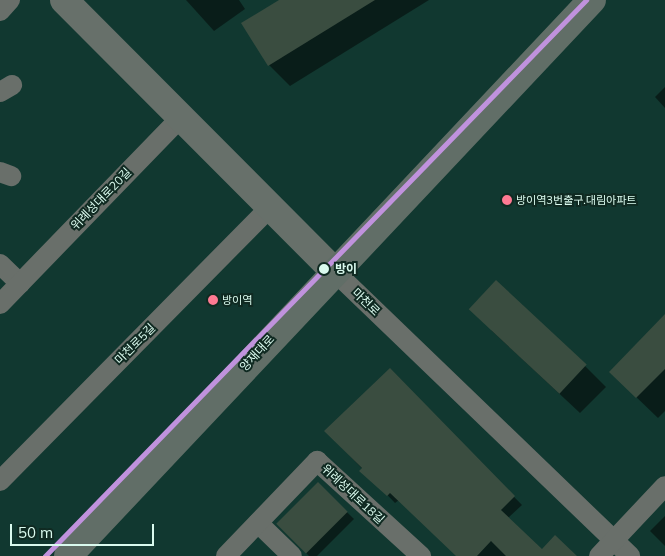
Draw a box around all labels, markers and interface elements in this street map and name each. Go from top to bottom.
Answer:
street label: 위례성대로20길 [68,165,134,233]
place label: 방이역3번출구.대림아파트 [516,193,636,207]
marker: 방이역3번출구.대림아파트 [502,195,512,205]
marker: 방이 [317,262,331,276]
place label: 방이 [335,262,357,276]
street label: 마천로 [349,285,383,319]
place label: 방이역 [222,293,252,307]
marker: 방이역 [208,295,218,305]
street label: 마천로5길 [112,321,158,367]
street label: 양재대로 [237,332,277,374]
street label: 위례성대로18길 [319,461,387,527]
scale bar [12,514,156,546]
text: 50 m [18,523,53,542]

